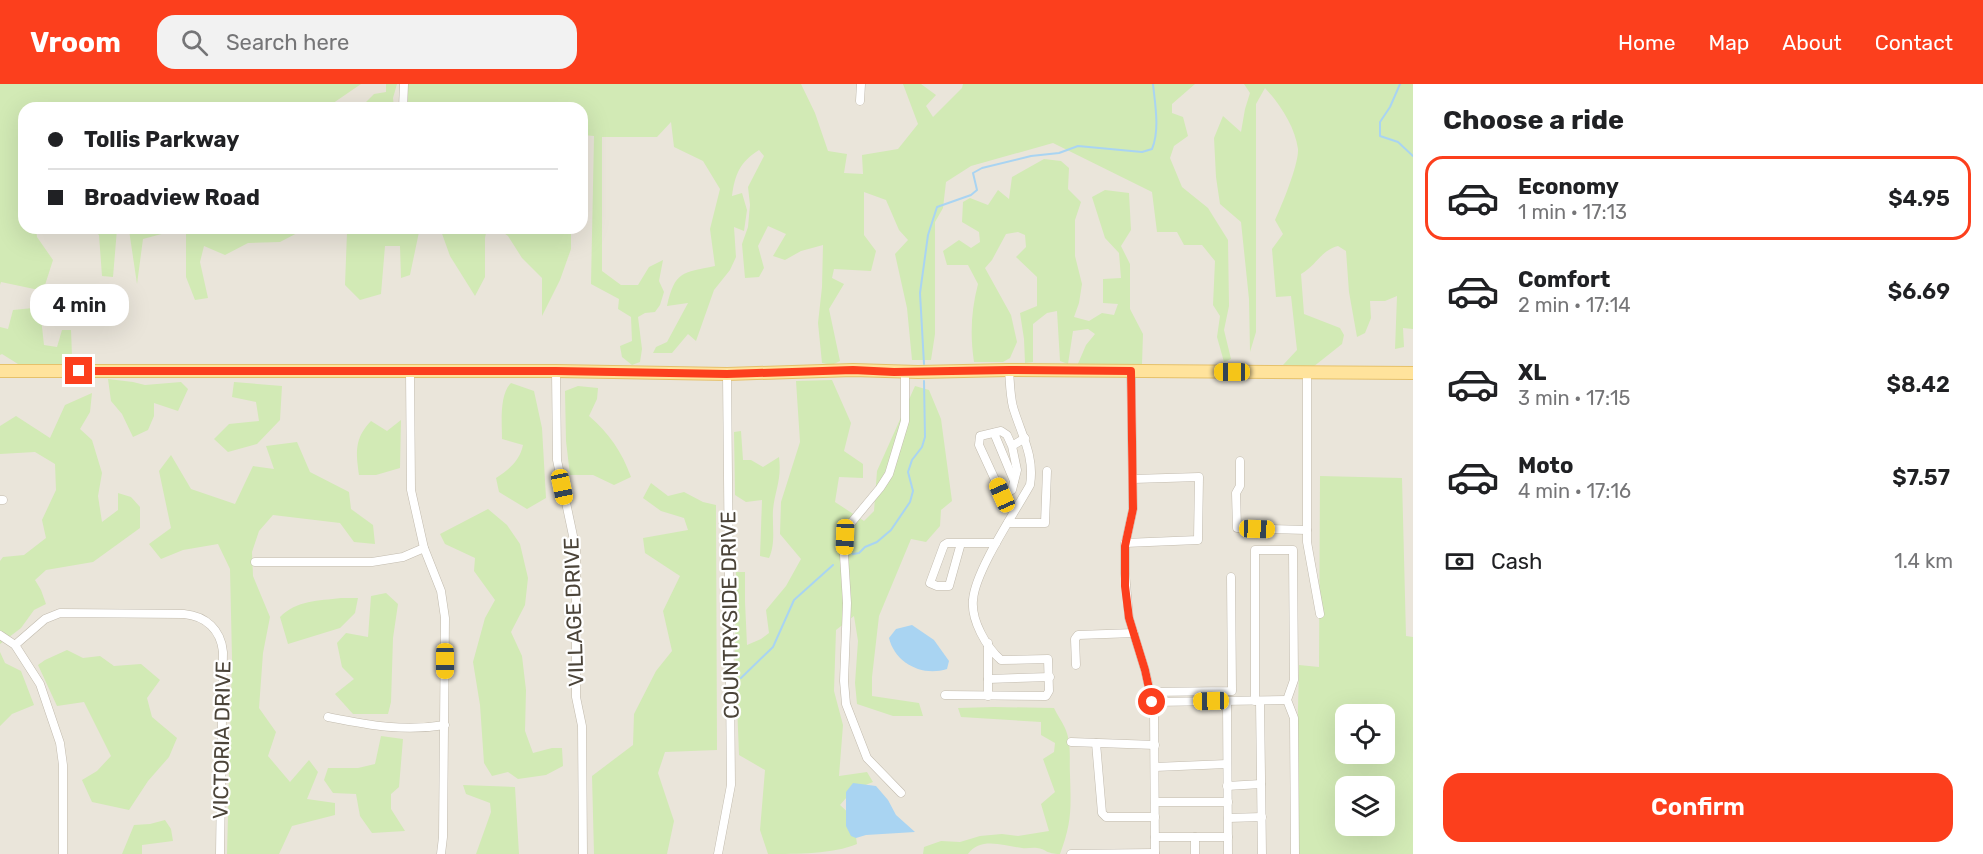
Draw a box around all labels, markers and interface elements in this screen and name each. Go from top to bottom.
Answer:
search box [157,15,577,69]
text: Vroom [30,26,121,59]
icon: search [178,26,211,59]
text: Search here [226,29,349,56]
text: Home [1618,30,1675,55]
text: Map [1708,30,1749,55]
text: About [1782,30,1842,55]
text: Contact [1875,30,1953,55]
text: Choose a ride [1443,104,1624,136]
text: Tollis Parkway [84,126,239,153]
icon: car [1446,171,1500,225]
text: Economy [1518,173,1619,200]
text: Broadview Road [84,184,260,211]
text: $4.95 [1888,185,1950,212]
text: 1 min · 17:13 [1518,200,1627,224]
icon: car [1446,264,1500,318]
text: Comfort [1518,266,1610,293]
text: $6.69 [1888,278,1950,305]
callout: 4 min [29,284,128,326]
text: 4 min [52,293,107,317]
text: 2 min · 17:14 [1518,293,1631,317]
route end [65,357,92,384]
icon: car [1446,357,1500,411]
text: XL [1518,359,1546,386]
car [1214,363,1250,381]
text: $8.42 [1887,371,1950,398]
text: 3 min · 17:15 [1518,386,1630,410]
icon: car [1446,450,1500,504]
text: Moto [1518,452,1573,479]
text: $7.57 [1892,464,1950,491]
car [549,468,575,506]
car [986,475,1018,515]
text: 4 min · 17:16 [1518,479,1631,503]
street label: COUNTRYSIDE DRIVE [715,511,744,719]
car [835,519,855,555]
car [1239,519,1275,539]
street label: VILLAGE DRIVE [558,537,589,687]
icon: cash [1443,545,1476,578]
text: Cash [1491,548,1542,575]
text: 1.4 km [1894,549,1953,573]
car [436,643,454,679]
street label: VICTORIA DRIVE [208,661,235,819]
route start [1138,688,1165,715]
car [1193,692,1229,710]
map controls [1335,704,1395,836]
button: locate [1335,704,1395,764]
button: Confirm [1443,773,1953,842]
button: layers [1335,776,1395,836]

